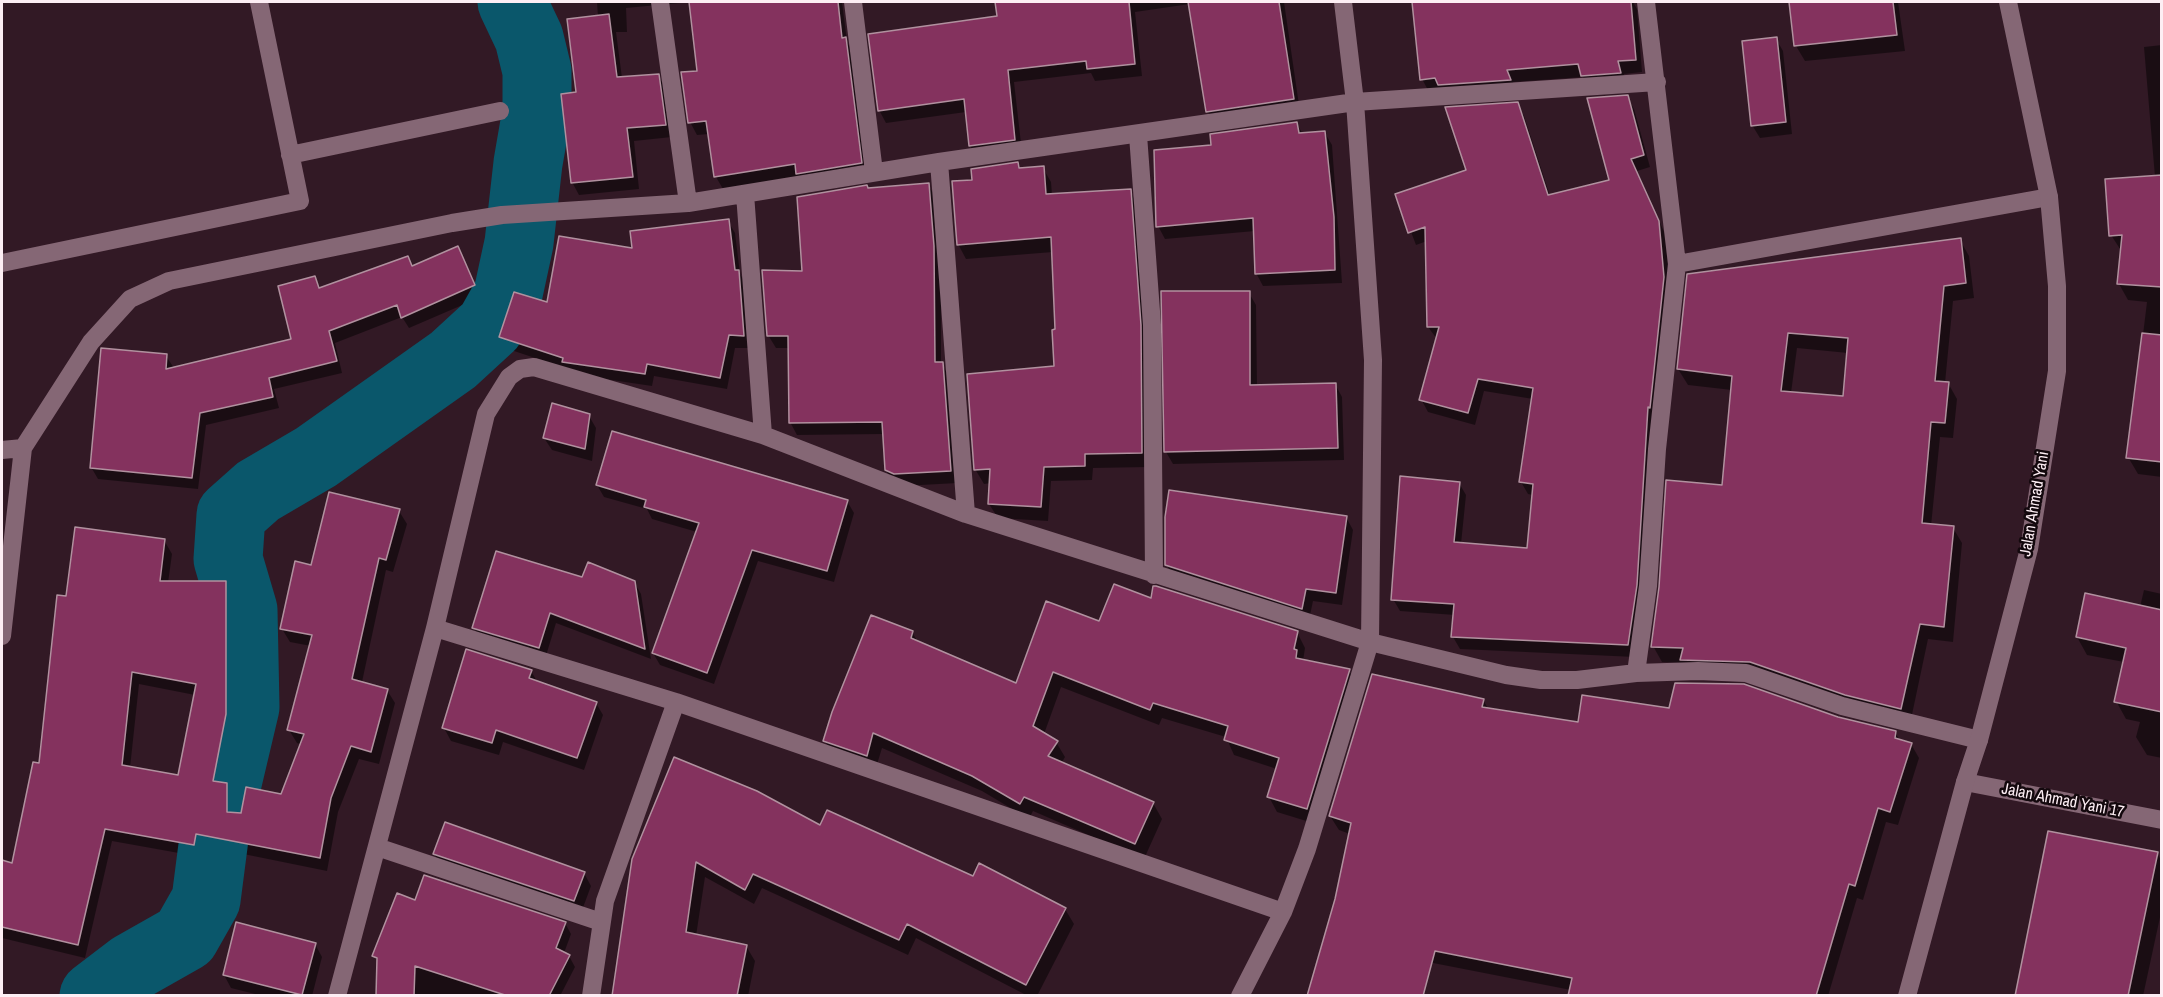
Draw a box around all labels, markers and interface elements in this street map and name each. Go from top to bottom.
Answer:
street label: Jalan Ahmad Yani [2016,450,2054,558]
street label: Jalan Ahmad Yani 17 [2000,780,2126,822]

